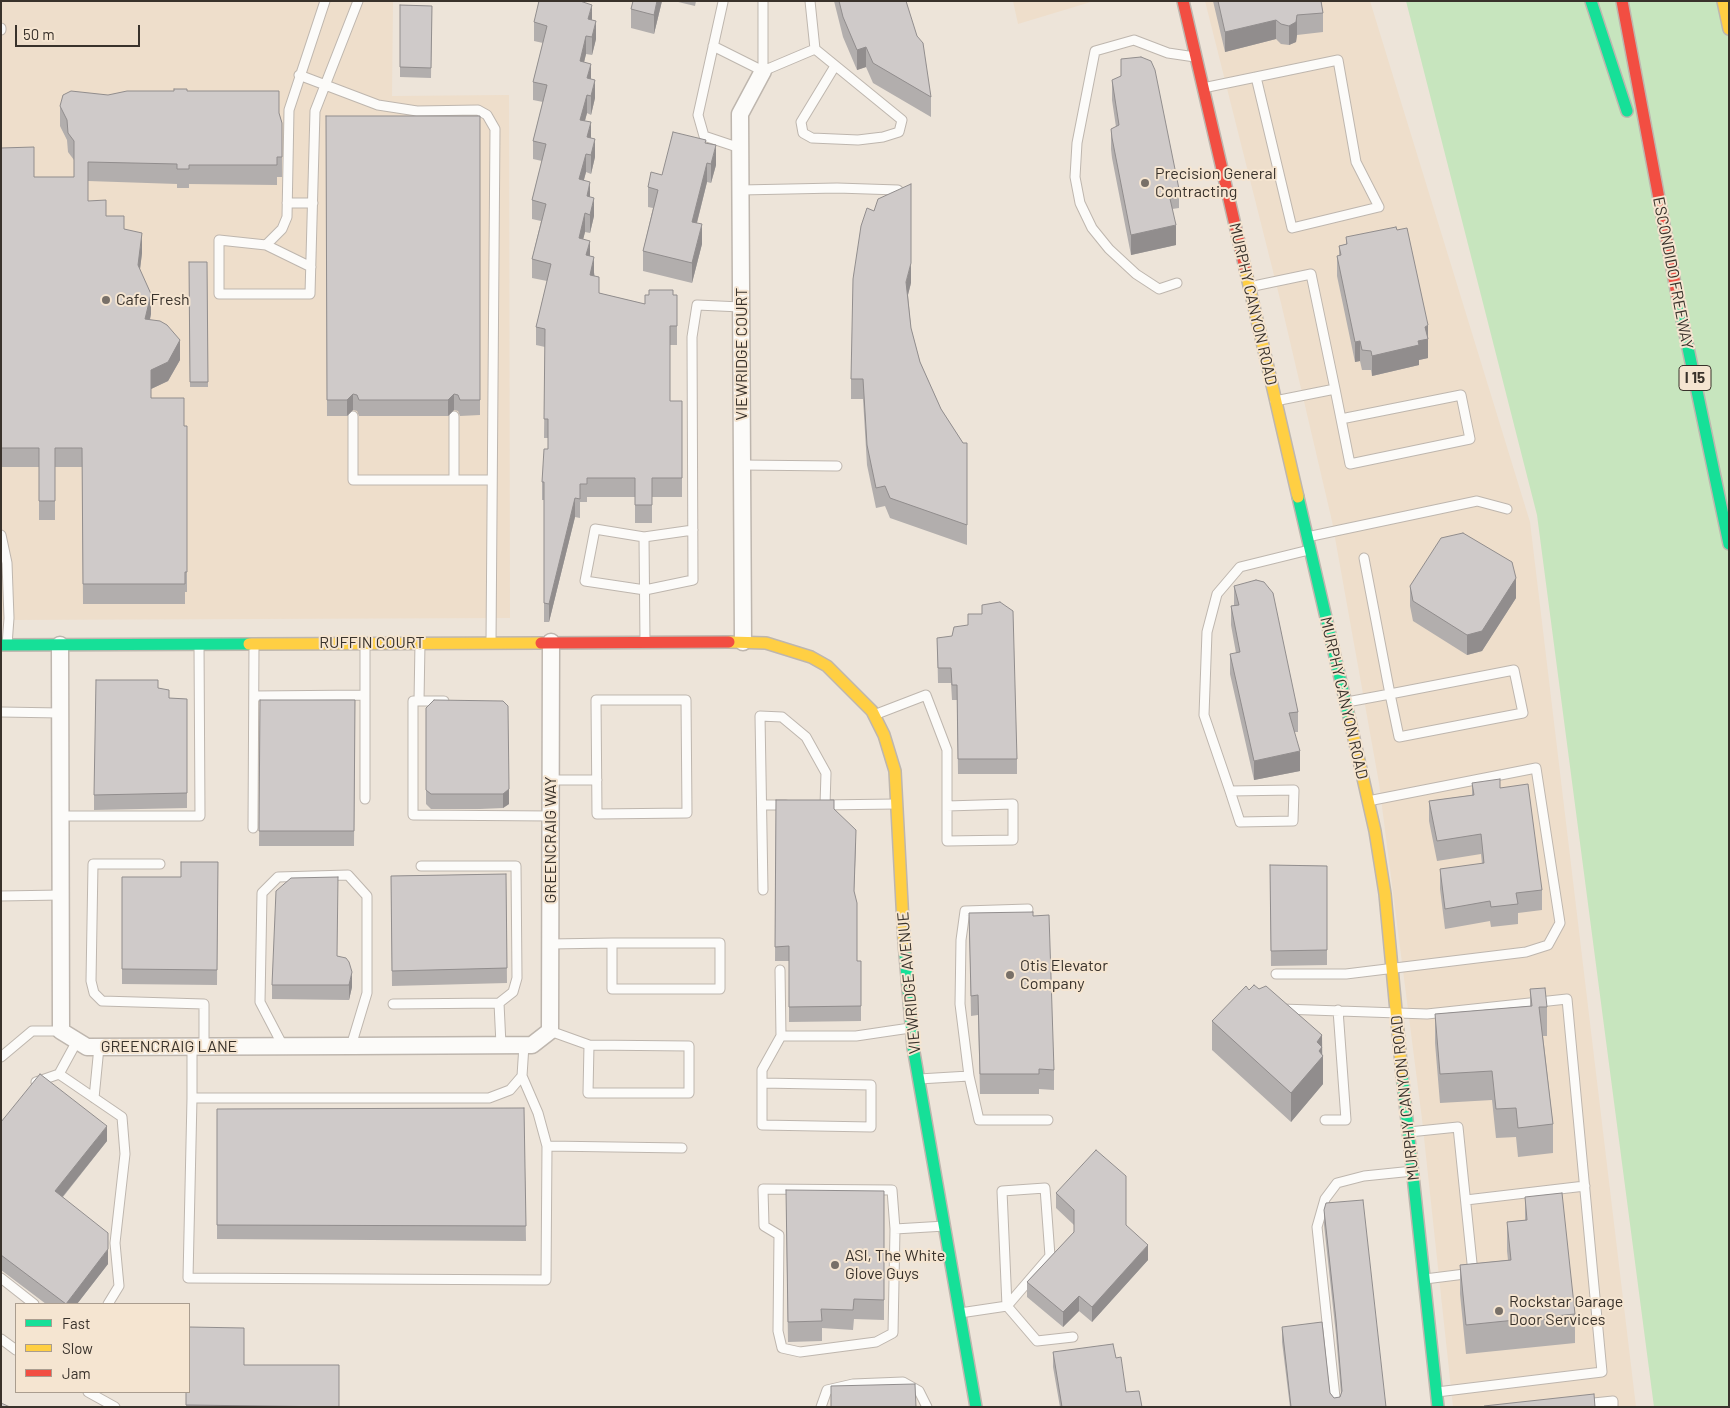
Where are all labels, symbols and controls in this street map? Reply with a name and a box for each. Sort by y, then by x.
scale bar [18,15,142,47]
text: 50 m [23,25,55,43]
place label: Precision General Contracting [1155,164,1276,202]
marker: Precision General Contracting [1139,177,1151,189]
street label: ESCONDIDO FREEWAY [1649,195,1697,351]
street label: MURPHY CANYON ROAD [1225,221,1281,387]
street label: VIEWRIDGE COURT [732,288,752,420]
place label: Cafe Fresh [116,290,190,310]
marker: Cafe Fresh [100,294,112,306]
road number: I 15 [1679,366,1711,390]
street label: MURPHY CANYON ROAD [1316,615,1372,781]
street label: RUFFIN COURT [319,633,425,653]
street label: GREENCRAIG WAY [541,777,561,903]
street label: VIEWRIDGE AVENUE [893,911,925,1055]
place label: Otis Elevator Company [1020,956,1108,994]
marker: Otis Elevator Company [1004,969,1016,981]
street label: MURPHY CANYON ROAD [1387,1014,1423,1182]
street label: GREENCRAIG LANE [101,1037,237,1057]
place label: ASI, The White Glove Guys [845,1246,945,1284]
marker: ASI, The White Glove Guys [829,1259,841,1271]
place label: Rockstar Garage Door Services [1509,1292,1623,1330]
legend [15,1303,190,1393]
marker: Rockstar Garage Door Services [1493,1305,1505,1317]
text: Fast [62,1314,90,1332]
text: Slow [62,1339,93,1357]
text: Jam [62,1364,91,1382]

